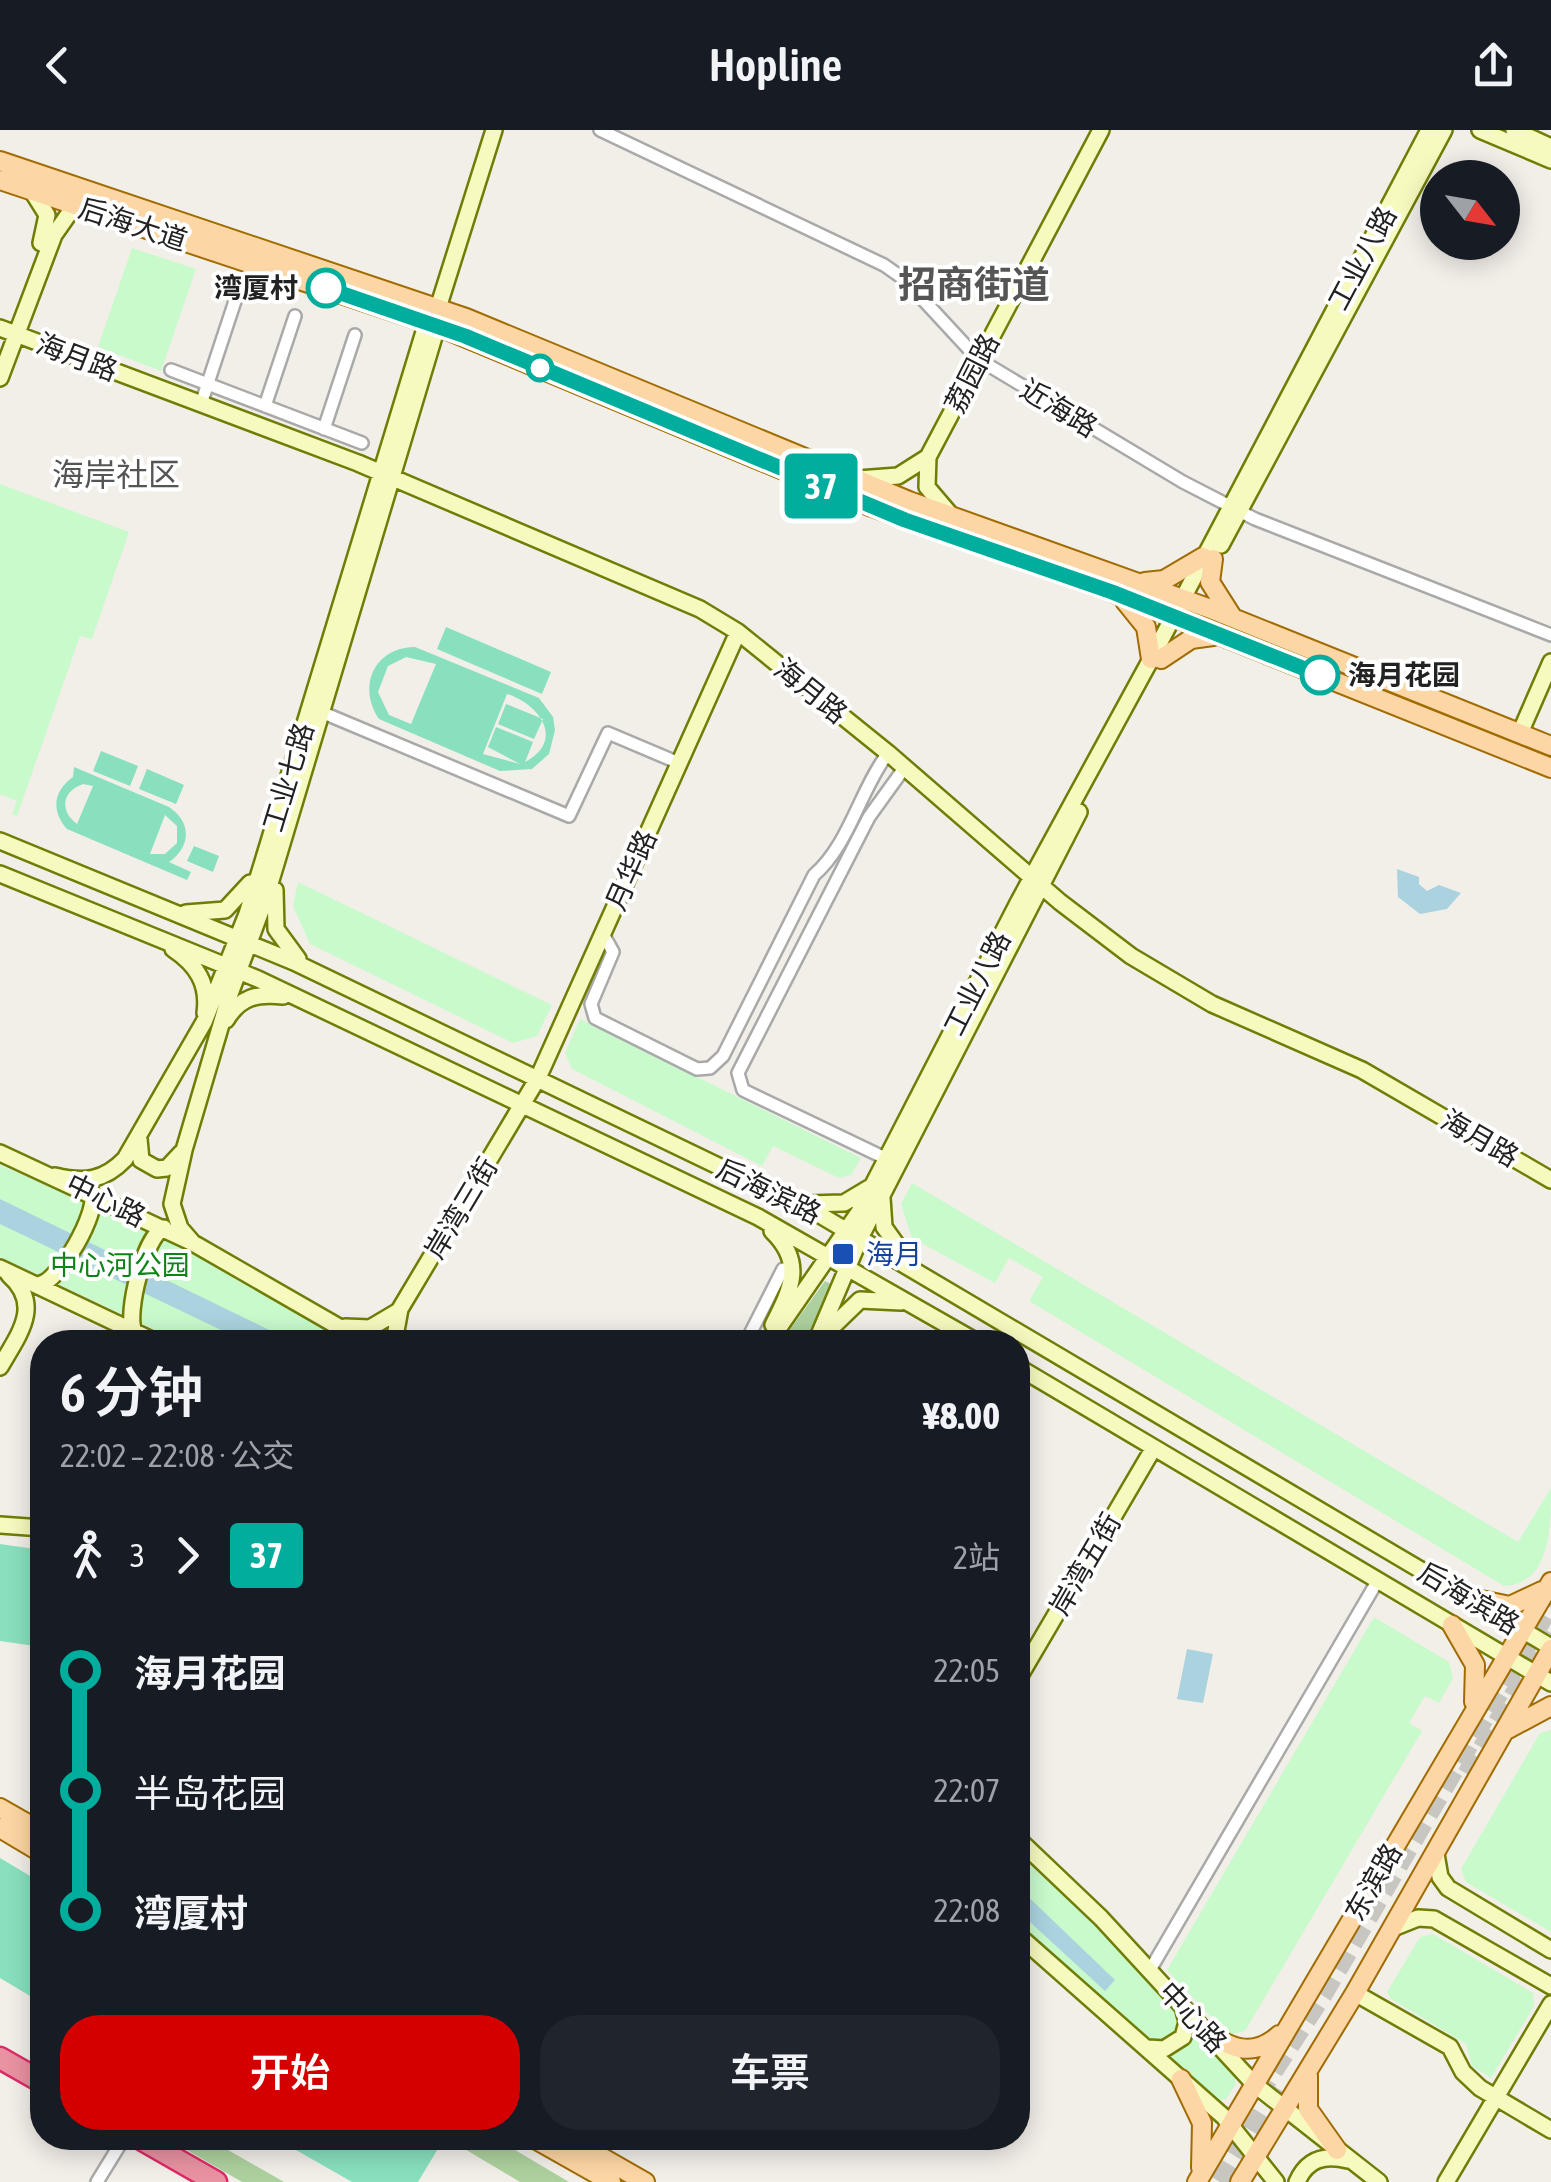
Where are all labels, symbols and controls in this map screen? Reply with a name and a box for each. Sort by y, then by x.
icon: back [30,38,85,93]
icon: share [1466,38,1521,93]
text: Hopline [709,39,842,91]
north arrow [1420,160,1520,260]
map controls [1420,160,1520,260]
street label: 后海大道 [75,191,191,257]
street label: 工业八路 [1322,201,1402,315]
district label: 招商街道 [898,263,1050,306]
marker: 湾厦村 [307,269,345,307]
place label: 湾厦村 [214,272,298,304]
street label: 海月路 [32,327,122,387]
street label: 荔园路 [939,328,1005,418]
unlabelled marker [527,355,553,381]
street label: 近海路 [1015,373,1103,443]
line badge: 37 [776,454,866,518]
district label: 海岸社区 [52,456,180,493]
text: 37 [805,466,837,506]
street label: 海月路 [768,652,854,730]
marker: 海月花园 [1301,656,1339,694]
place label: 海月花园 [1348,659,1460,691]
street label: 工业七路 [256,719,320,835]
street label: 月华路 [599,825,663,915]
street label: 工业八路 [937,926,1017,1040]
street label: 海月路 [1436,1103,1524,1173]
street label: 岸湾三街 [418,1152,504,1264]
street label: 后海滨路 [712,1152,826,1230]
street label: 中心路 [61,1167,151,1233]
place label: 海月 [866,1238,922,1270]
marker: 海月 [830,1241,856,1267]
park label: 中心河公园 [50,1249,190,1281]
text: 6 分钟 [60,1361,203,1424]
text: ¥8.00 [923,1394,1000,1437]
text: 22:02 – 22:08 · 公交 [60,1437,294,1474]
street label: 岸湾五街 [1043,1507,1127,1621]
icon: walk [60,1528,115,1583]
icon: forward [160,1528,215,1583]
text: 37 [250,1535,283,1575]
text: 3 [130,1537,145,1574]
text: 2站 [953,1539,1000,1576]
street label: 后海滨路 [1413,1555,1525,1641]
text: 海月花园 [134,1652,286,1695]
text: 22:05 [934,1652,1000,1689]
text: 半岛花园 [134,1772,286,1815]
text: 22:07 [934,1772,1000,1809]
street label: 东滨路 [1338,1838,1408,1926]
text: 湾厦村 [134,1892,248,1935]
text: 22:08 [934,1892,1000,1929]
street label: 中心路 [1153,1975,1233,2059]
button: 开始 [60,2015,520,2130]
button: 车票 [540,2015,1000,2130]

